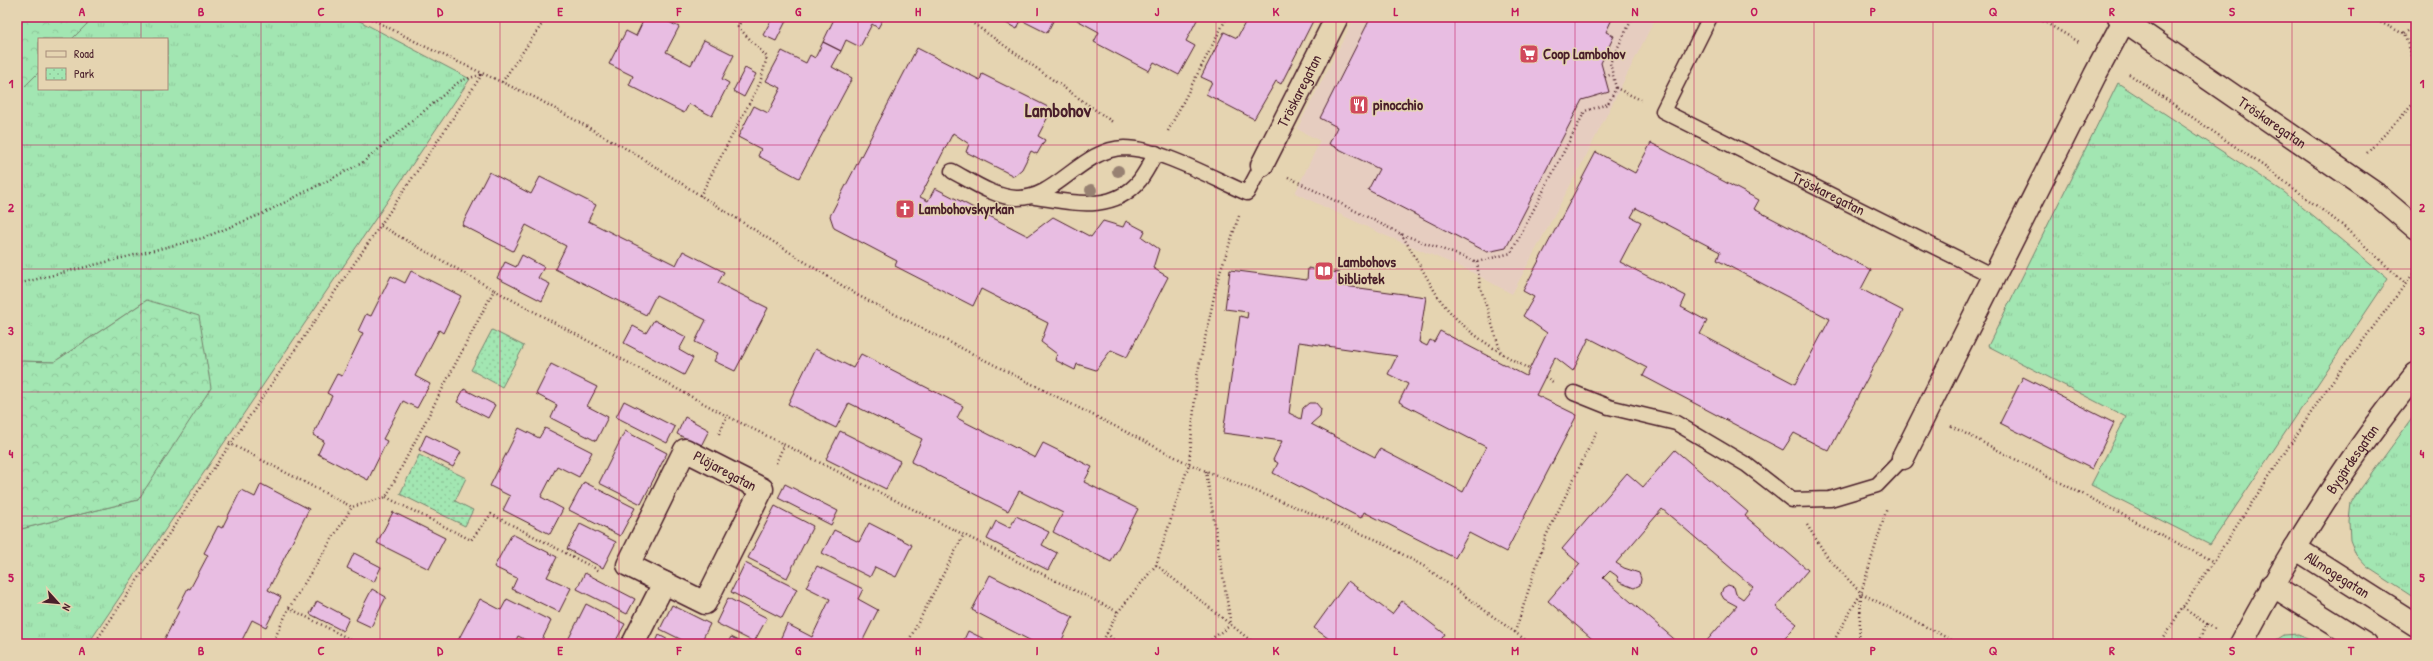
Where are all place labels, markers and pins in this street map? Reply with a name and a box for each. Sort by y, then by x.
supermarket icon: Coop Lambohov [1518,43,1540,65]
place label: Coop Lambohov [1543,43,1626,65]
restaurant icon: pinocchio [1348,94,1370,116]
place label: pinocchio [1373,94,1423,116]
church icon: Lambohovskyrkan [894,198,916,220]
place label: Lambohovskyrkan [919,198,1014,220]
place label: Lambohovs bibliotek [1338,251,1396,289]
library icon: Lambohovs bibliotek [1313,260,1335,282]

